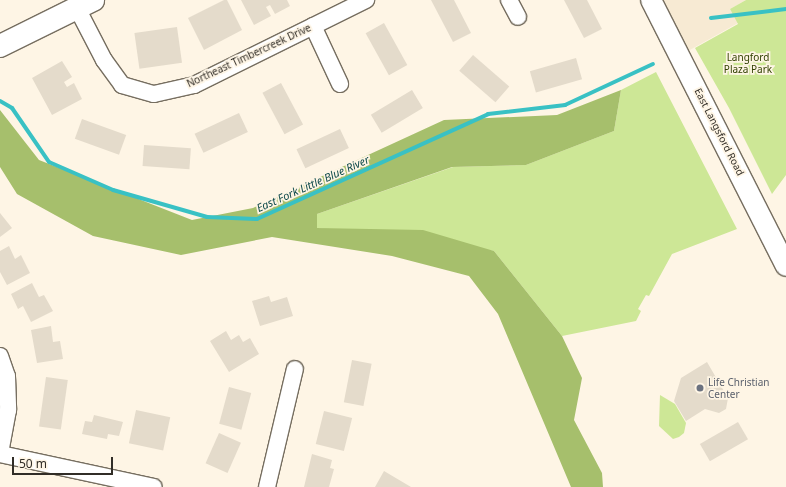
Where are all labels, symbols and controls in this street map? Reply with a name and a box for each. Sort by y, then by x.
street label: Northeast Timbercreek Drive [185,22,313,90]
park label: Langford Plaza Park [724,51,772,74]
street label: East Langsford Road [692,86,746,178]
water label: East Fork Little Blue River [255,153,371,215]
place label: Life Christian Center [708,376,769,400]
marker: Life Christian Center [695,383,705,393]
scale bar [14,449,115,475]
text: 50 m [19,455,47,472]

